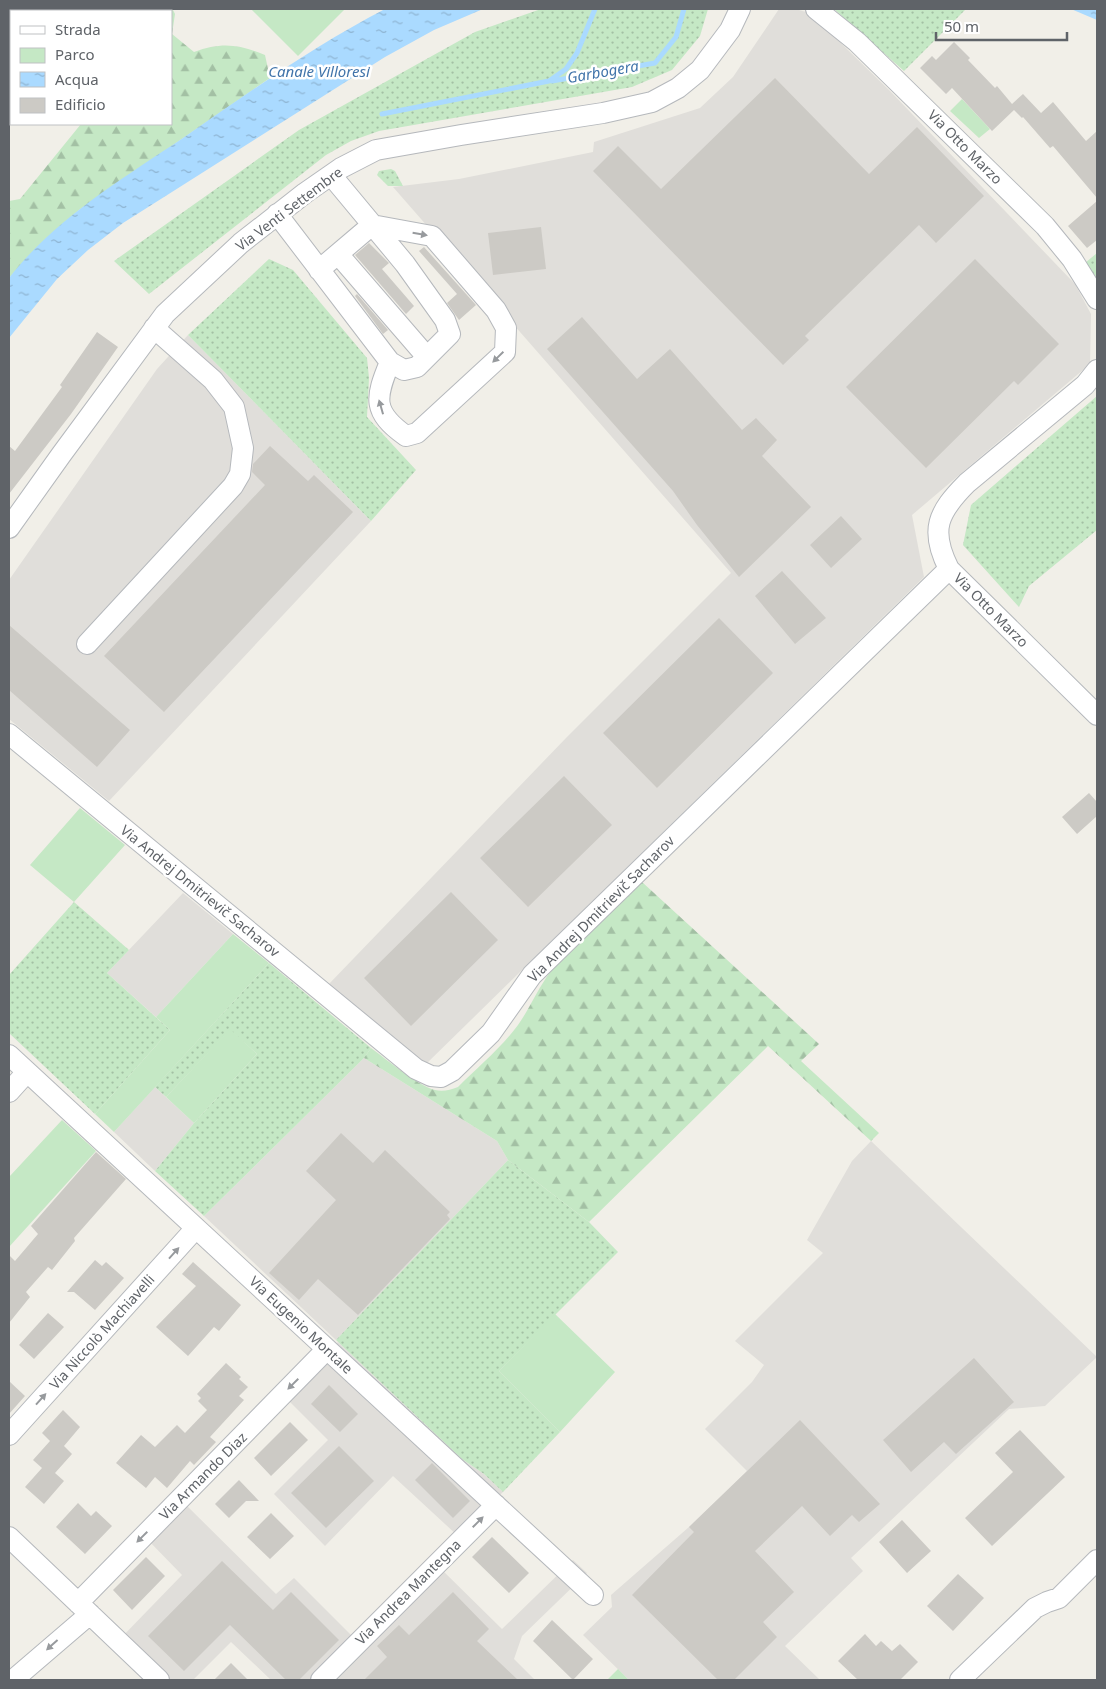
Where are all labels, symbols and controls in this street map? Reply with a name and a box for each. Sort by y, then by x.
legend [10,10,172,125]
scale bar [936,10,1067,42]
text: 50 m [944,16,979,36]
text: Strada [55,19,101,39]
text: Parco [55,44,95,64]
water label: Garbogera [566,55,641,87]
water label: Canale Villoresi [268,61,371,81]
text: Acqua [55,69,99,89]
text: Edificio [55,94,106,114]
street label: Via Otto Marzo [924,105,1007,188]
street label: Via Venti Settembre [231,162,346,255]
one-way arrow [412,231,428,239]
one-way arrow [493,351,505,363]
one-way arrow [376,400,384,415]
street label: Via Otto Marzo [950,568,1033,651]
street label: Via Andrej Dmitrievič Sacharov [117,820,285,961]
street label: Via Andrej Dmitrievič Sacharov [523,831,679,986]
one-way arrow [168,1247,180,1259]
street label: Via Niccolò Machiavelli [45,1270,158,1393]
street label: Via Eugenio Montale [245,1272,357,1378]
one-way arrow [287,1378,299,1390]
one-way arrow [36,1393,47,1406]
street label: Via Armando Diaz [155,1427,251,1524]
one-way arrow [472,1516,484,1528]
one-way arrow [137,1531,149,1543]
street label: Via Andrea Mantegna [351,1535,465,1649]
one-way arrow [47,1639,59,1651]

